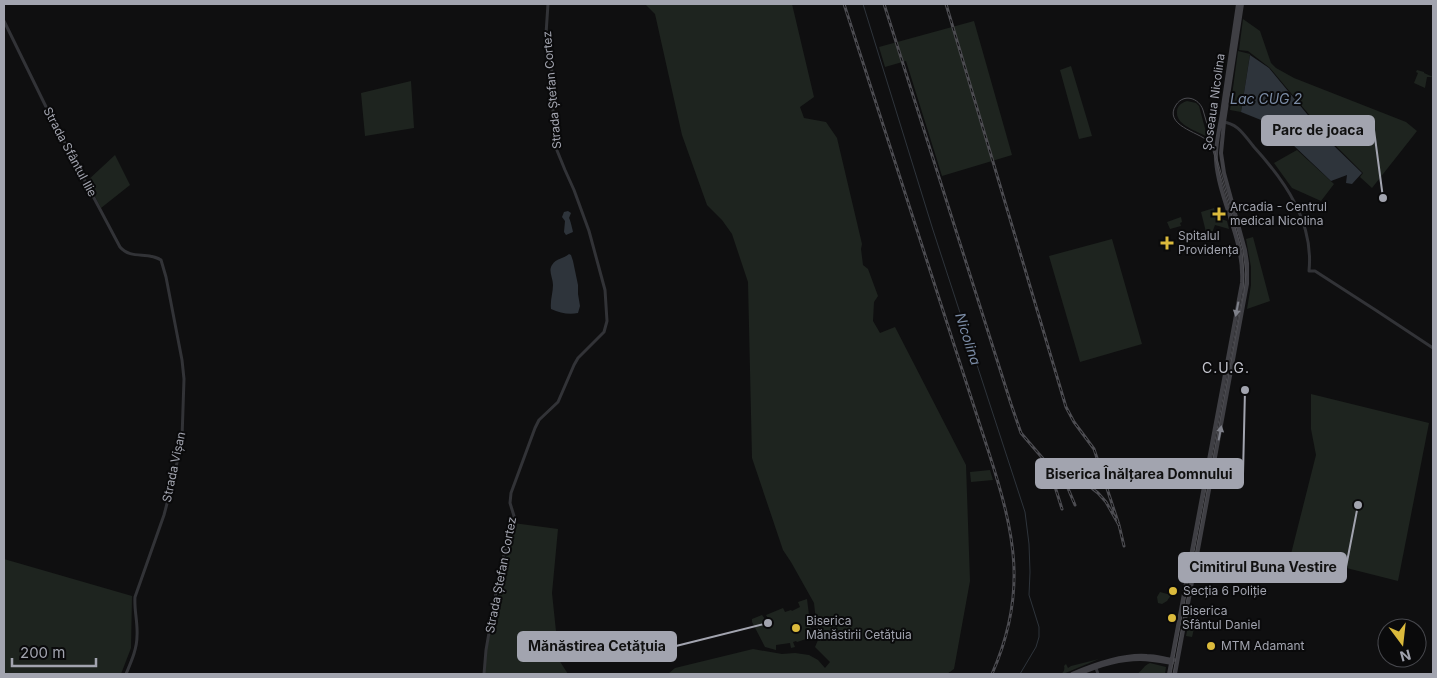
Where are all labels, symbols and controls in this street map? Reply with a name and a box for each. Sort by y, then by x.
street label: Strada Ștefan Cortez [539,30,564,150]
street label: Șoseaua Nicolina [1199,52,1228,151]
water label: Lac CUG 2 [1230,90,1302,107]
street label: Strada Sfântul Ilie [40,104,100,199]
callout: Parc de joaca [1262,116,1374,145]
text: Parc de joaca [1272,121,1364,138]
place label: Arcadia - Centrul medical Nicolina [1230,199,1327,228]
marker: Arcadia - Centrul medical Nicolina [1212,207,1226,221]
place label: Spitalul Providența [1178,228,1239,257]
marker: Spitalul Providența [1160,236,1174,250]
one-way arrow [1233,302,1241,318]
water label: Nicolina [952,311,985,368]
district label: C.U.G. [1202,359,1250,376]
one-way arrow [1217,425,1225,441]
street label: Strada Vișan [159,430,188,504]
callout: Biserica Înălțarea Domnului [1036,459,1243,488]
text: Biserica Înălțarea Domnului [1045,464,1233,482]
street label: Strada Ștefan Cortez [482,515,519,634]
callout: Cimitirul Buna Vestire [1179,553,1346,582]
text: Cimitirul Buna Vestire [1189,558,1337,575]
place label: Secția 6 Poliție [1183,583,1267,598]
marker: Secția 6 Poliție [1167,585,1179,597]
place label: Biserica Sfântul Daniel [1182,603,1260,632]
marker: Biserica Sfântul Daniel [1166,612,1178,624]
place label: Biserica Mănăstirii Cetățuia [806,613,912,642]
north arrow [1377,618,1427,668]
marker: Biserica Mănăstirii Cetățuia [790,622,802,634]
callout: Mănăstirea Cetățuia [518,632,676,661]
scale bar [12,636,96,668]
text: Mănăstirea Cetățuia [528,637,666,654]
place label: MTM Adamant [1221,638,1305,653]
marker: MTM Adamant [1205,640,1217,652]
text: 200 m [20,643,65,662]
text: N [1398,646,1413,666]

